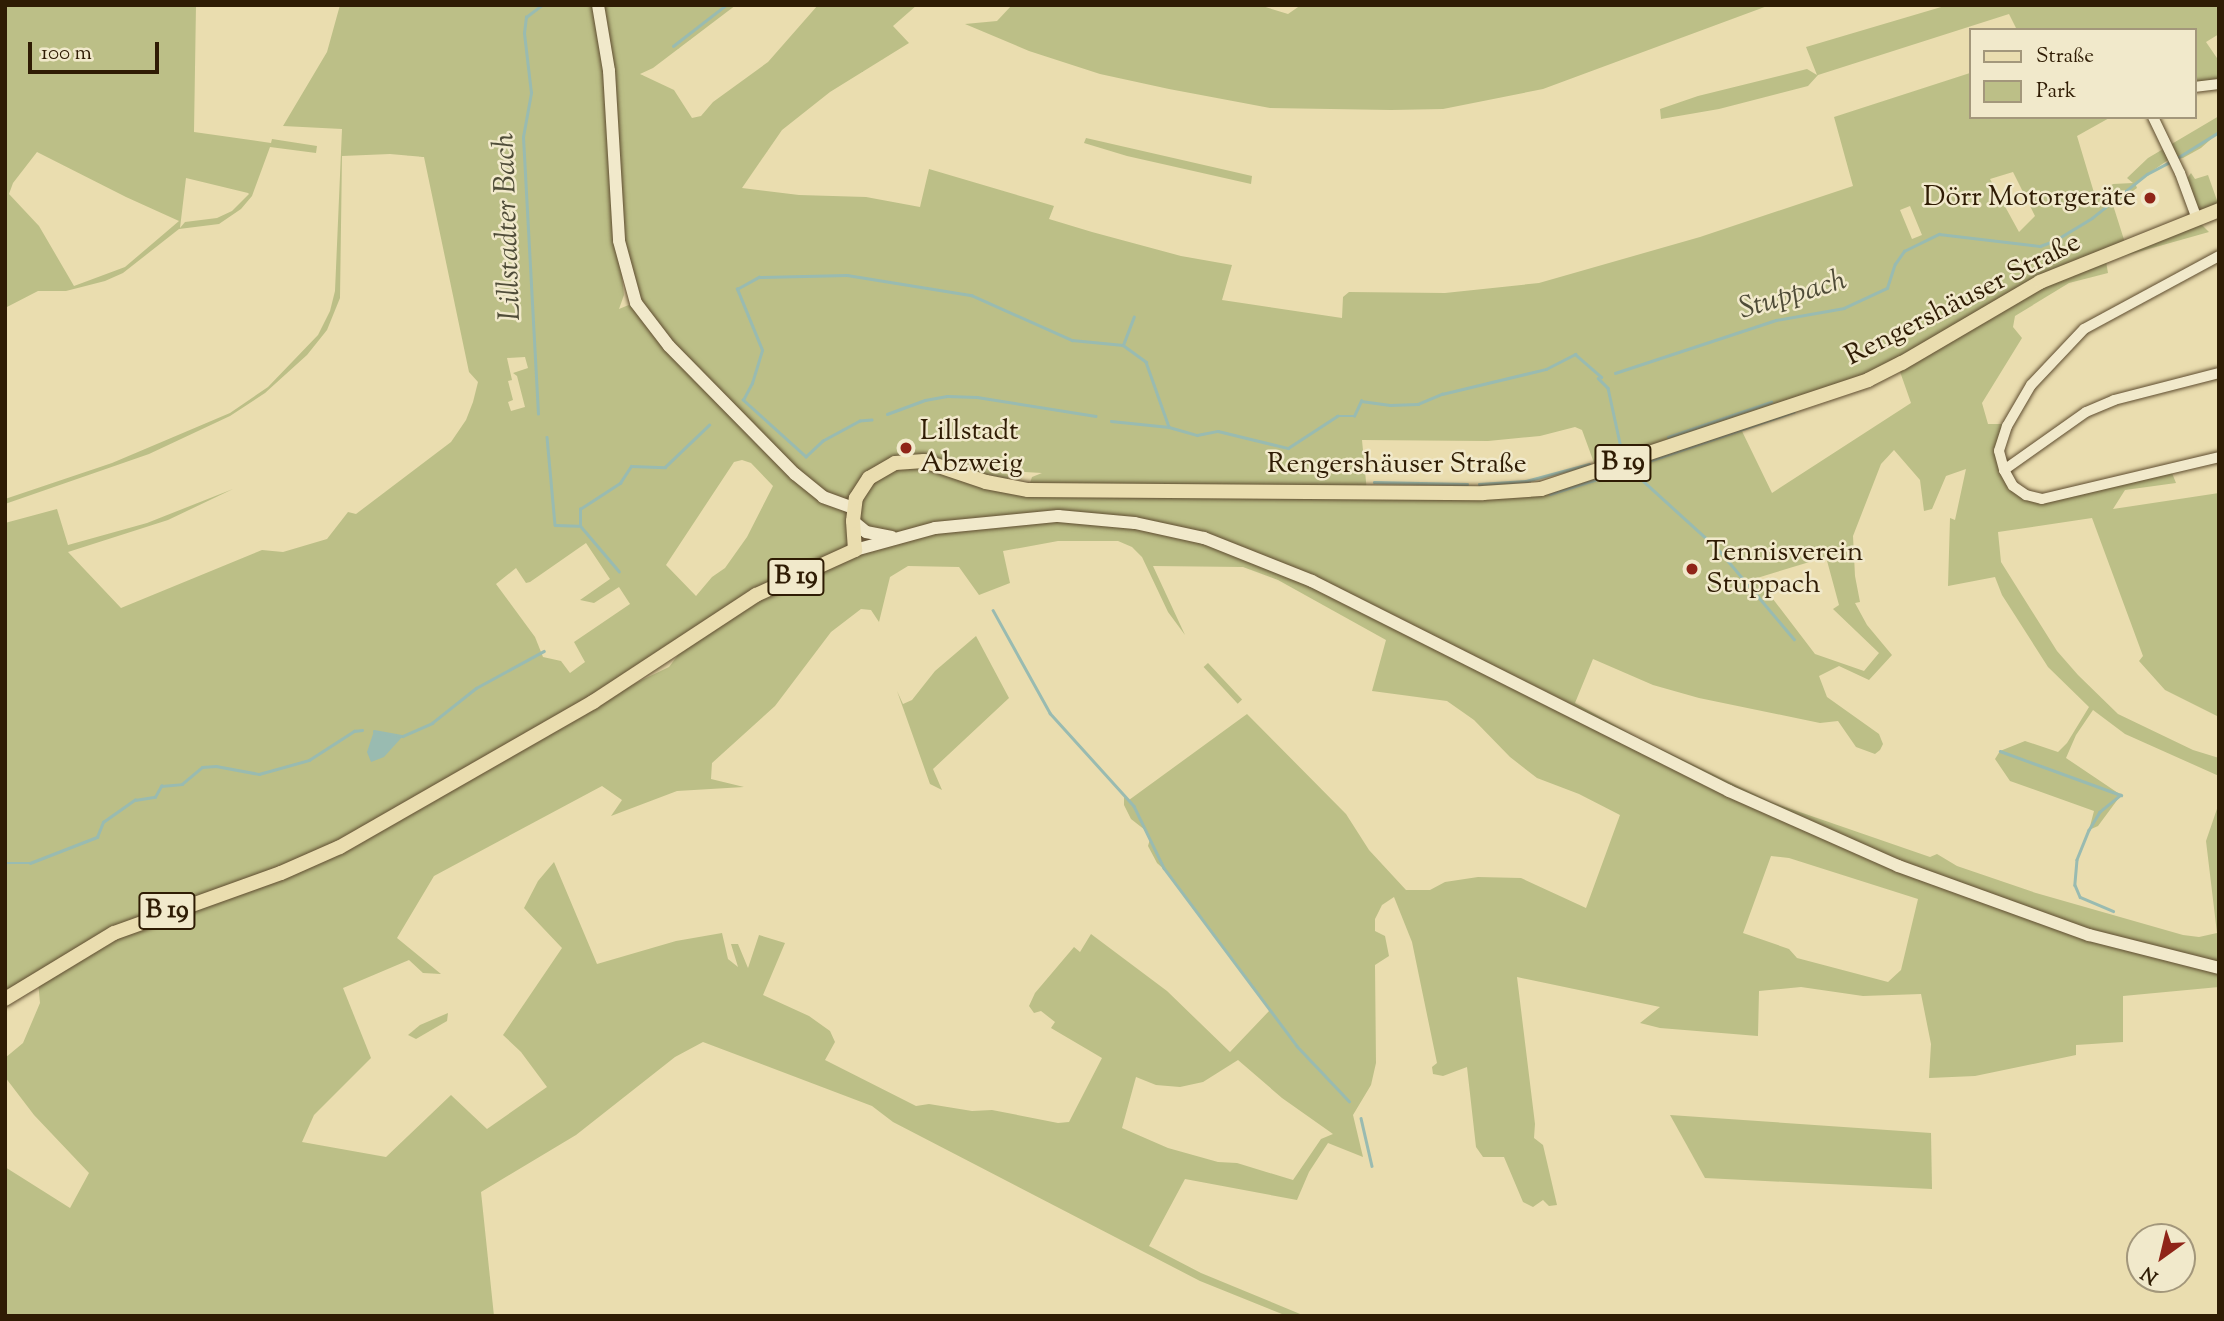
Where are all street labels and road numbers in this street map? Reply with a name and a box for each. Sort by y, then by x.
street label: Rengershäuser Straße [1840,226,2086,374]
road number: B 19 [1593,440,1653,485]
street label: Rengershäuser Straße [1267,448,1527,482]
road number: B 19 [766,554,826,600]
road number: B 19 [137,888,197,934]

